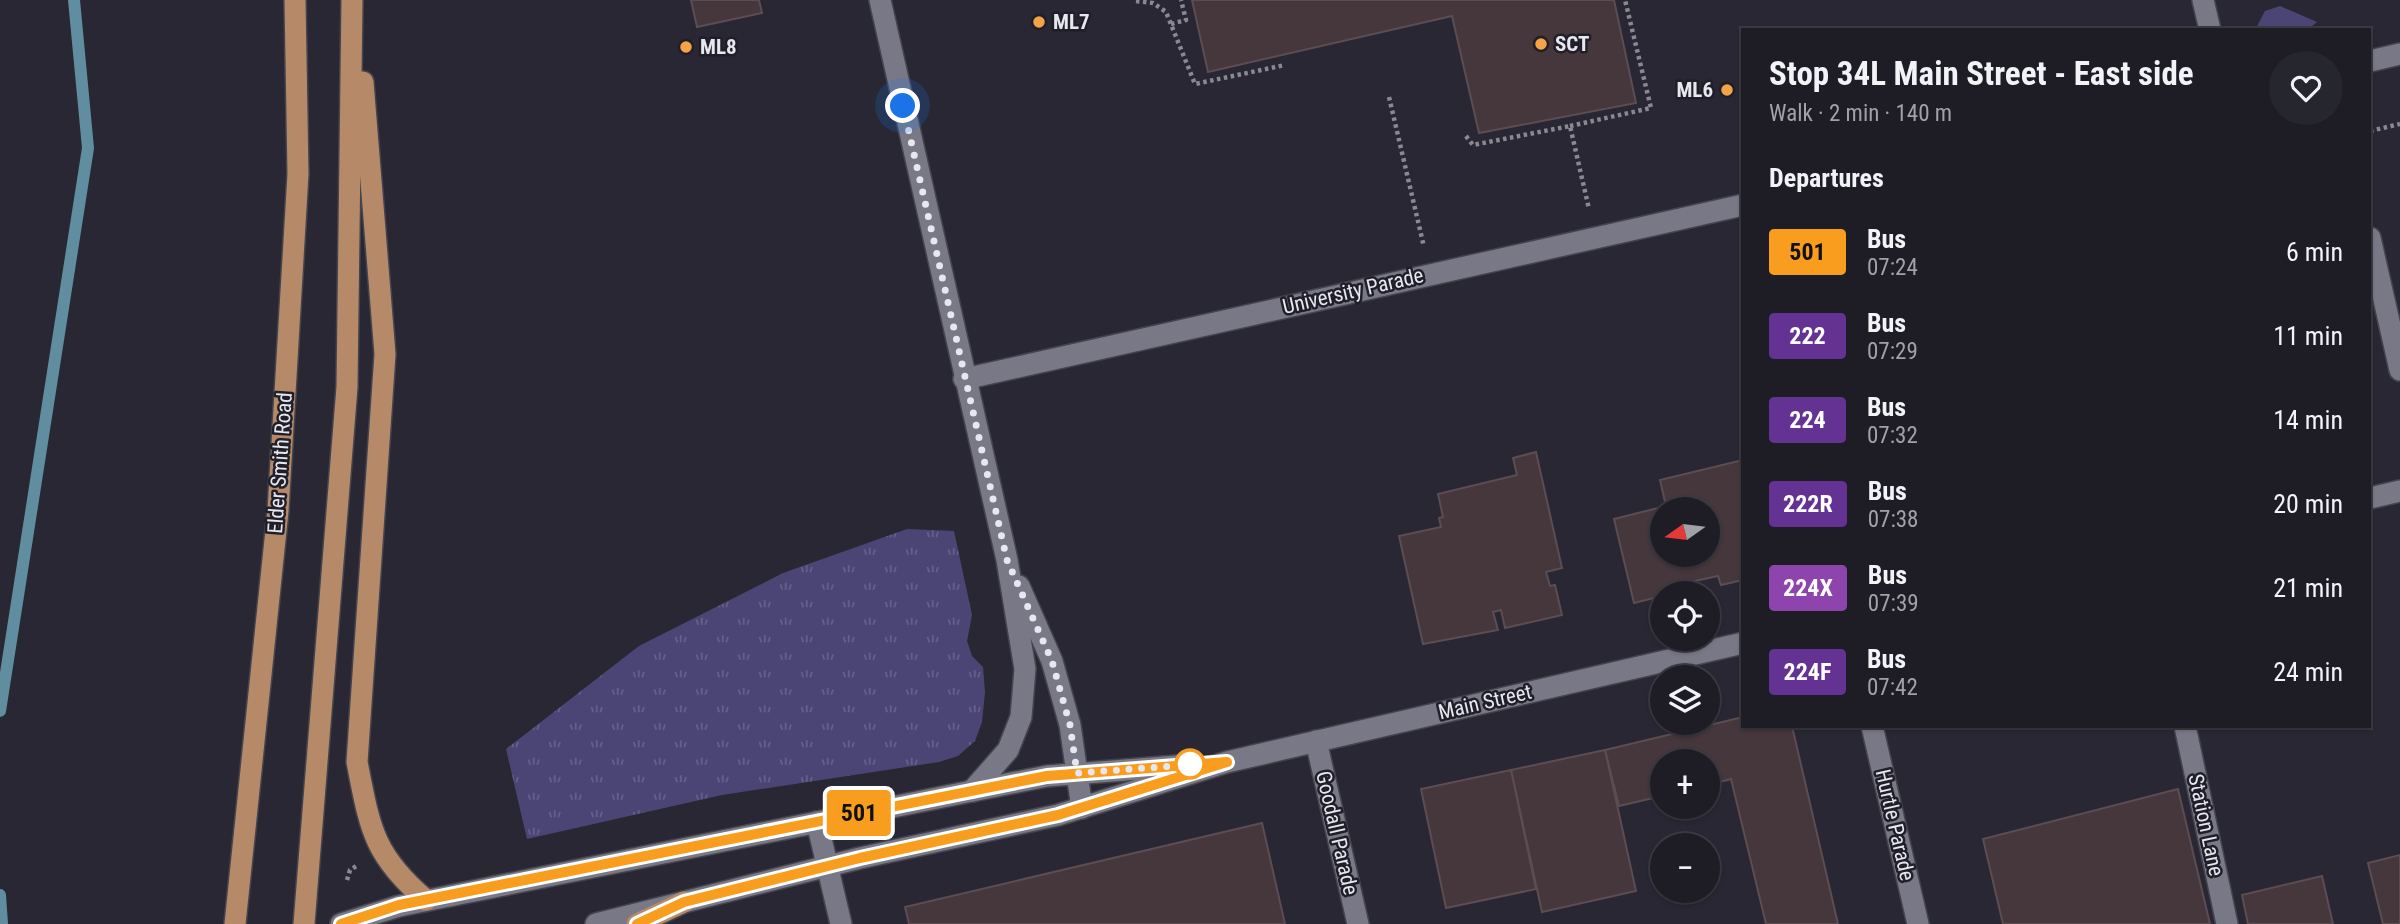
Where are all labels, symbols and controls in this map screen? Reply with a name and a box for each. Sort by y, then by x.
place label: ML7 [1053,10,1090,34]
marker: ML7 [1031,14,1047,30]
place label: SCT [1555,32,1589,56]
place label: ML8 [700,35,737,59]
marker: SCT [1533,36,1549,52]
marker: ML8 [678,39,694,55]
button: heart [2269,51,2343,125]
text: Stop 34L Main Street - East side [1769,54,2194,93]
place label: ML6 [1676,78,1713,102]
marker: ML6 [1719,82,1735,98]
your location [885,88,920,123]
text: Walk · 2 min · 140 m [1769,100,1952,127]
text: Departures [1769,163,1884,193]
text: Bus [1867,224,1906,254]
text: 6 min [2286,237,2343,267]
text: 501 [1789,238,1826,266]
text: 07:24 [1867,254,1918,281]
street label: University Parade [1280,263,1426,319]
text: Bus [1867,308,1906,338]
text: 11 min [2273,321,2343,351]
text: 222 [1789,322,1826,350]
text: 07:29 [1867,338,1918,365]
street label: Elder Smith Road [263,392,297,534]
text: Bus [1867,392,1906,422]
text: 14 min [2273,405,2343,435]
text: 224 [1789,406,1826,434]
text: 07:32 [1867,422,1918,449]
text: Bus [1868,476,1907,506]
text: 20 min [2273,489,2343,519]
text: 222R [1783,490,1833,518]
north arrow [1650,497,1720,567]
map controls [1650,497,1720,903]
text: 07:38 [1868,506,1918,533]
text: Bus [1868,560,1907,590]
text: 21 min [2273,573,2343,603]
text: 224X [1783,574,1833,602]
button: locate [1650,581,1720,651]
text: 07:39 [1868,590,1919,617]
text: Bus [1867,644,1906,674]
text: 24 min [2273,657,2343,687]
text: 224F [1784,658,1831,686]
button: layers [1650,665,1720,735]
text: 07:42 [1867,674,1918,701]
street label: Main Street [1436,680,1534,724]
unlabelled marker [1175,749,1205,779]
button: + [1650,749,1720,819]
street label: Hurtle Parade [1871,767,1920,883]
street label: Goodall Parade [1311,769,1363,897]
street label: Station Lane [2183,772,2229,878]
line badge: 501 [819,790,899,836]
text: 501 [841,799,877,827]
button: − [1650,833,1720,903]

